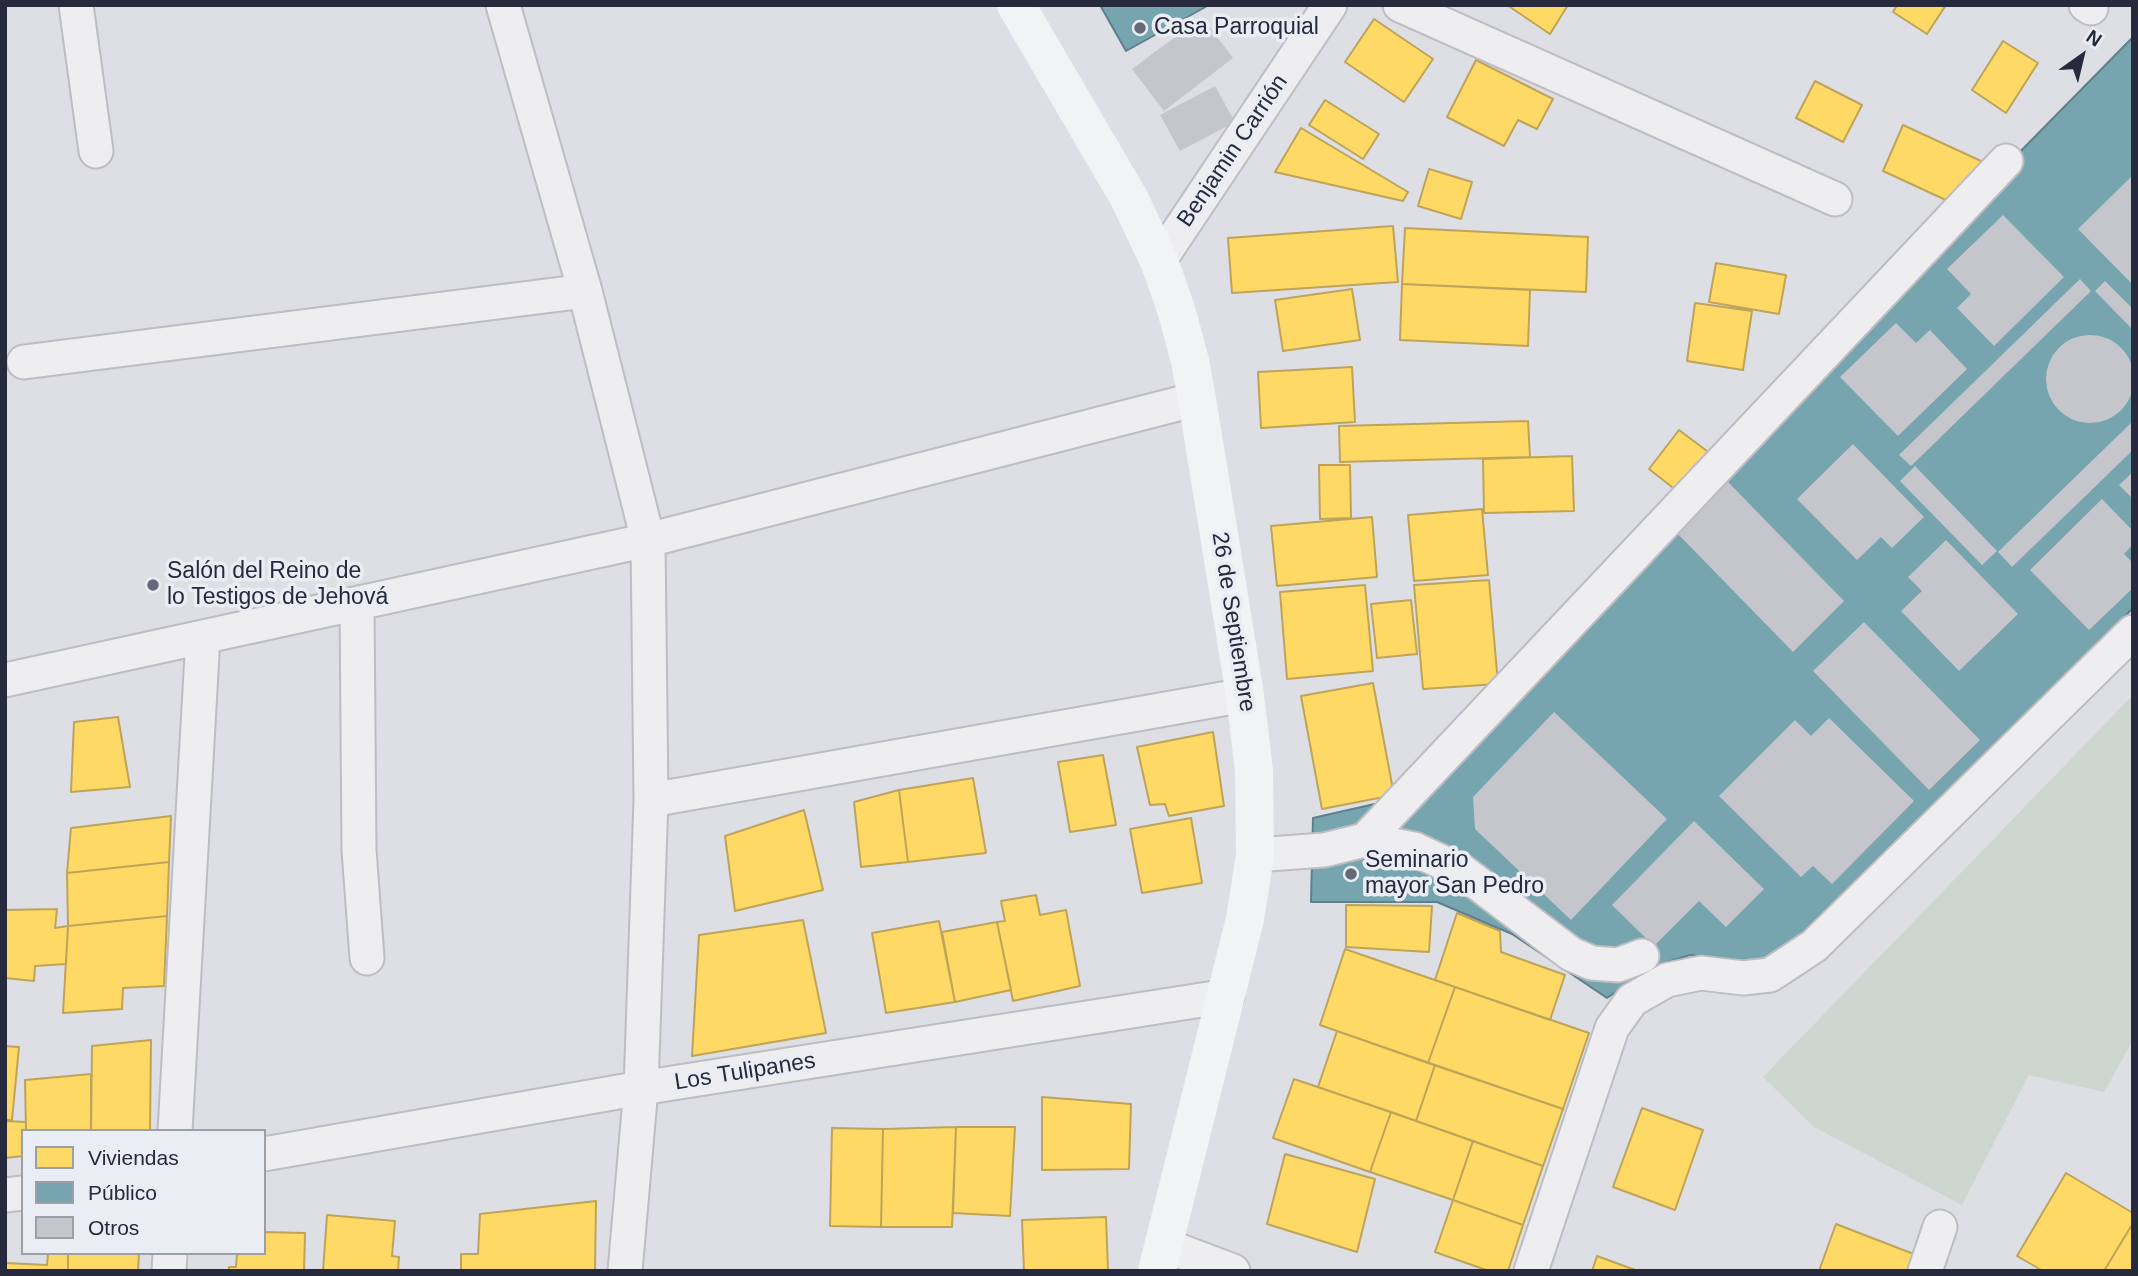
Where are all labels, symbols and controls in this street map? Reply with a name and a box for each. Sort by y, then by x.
place label: Casa Parroquial [1154,14,1319,42]
marker: Casa Parroquial [1132,20,1148,36]
north arrow [2047,21,2117,91]
text: N [2082,26,2106,51]
street label: Benjamin Carrión [1172,70,1294,232]
street label: 26 de Septiembre [1205,530,1261,714]
place label: Salón del Reino de lo Testigos de Jehová [167,558,388,612]
marker: Salón del Reino de lo Testigos de Jehová [145,577,161,593]
place label: Seminario mayor San Pedro [1365,847,1544,901]
marker: Seminario mayor San Pedro [1343,866,1359,882]
street label: Los Tulipanes [673,1047,817,1097]
legend [21,1129,266,1255]
text: Viviendas [88,1146,179,1169]
text: Público [88,1181,157,1204]
text: Otros [88,1216,139,1239]

